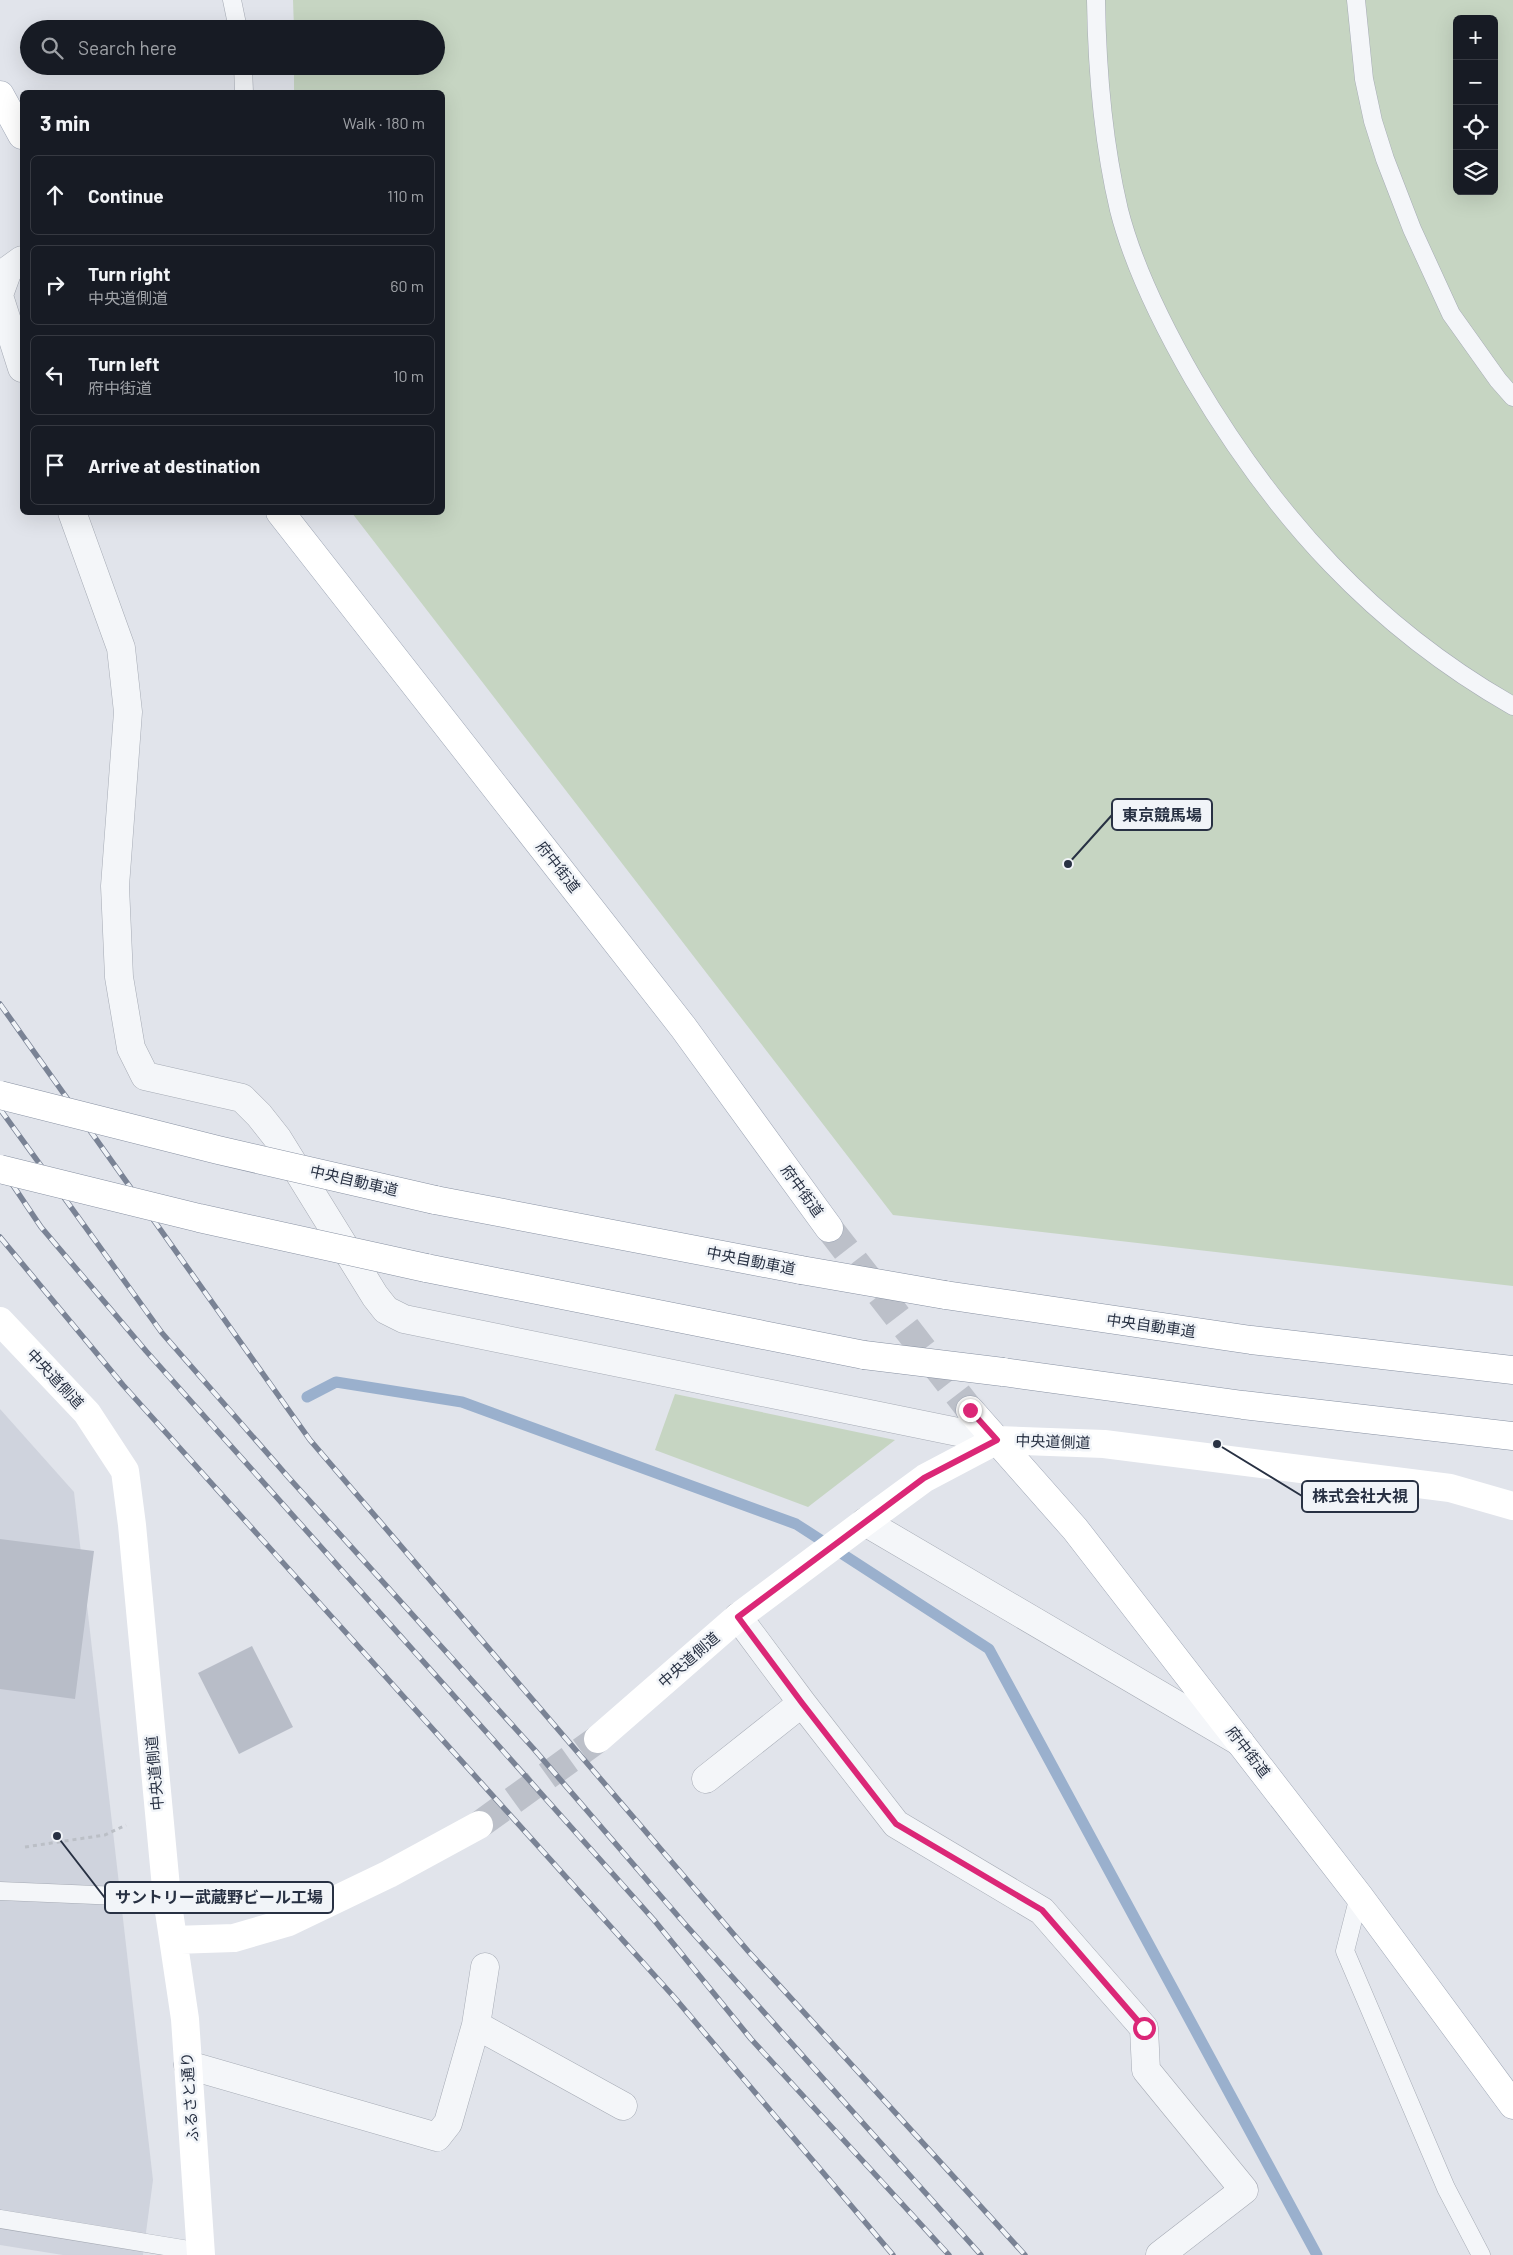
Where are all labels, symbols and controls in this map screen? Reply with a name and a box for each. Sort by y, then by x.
map controls [1453,15,1498,195]
button: + [1453,15,1498,60]
search box [20,20,445,75]
icon: search [38,34,66,62]
text: Search here [78,36,177,59]
button: − [1453,60,1498,105]
button: locate [1453,105,1498,150]
text: 3 min [40,110,90,135]
text: Walk · 180 m [343,113,425,132]
button: layers [1453,150,1498,195]
icon: ahead [41,181,69,209]
text: Continue [88,184,164,207]
text: 110 m [387,186,424,205]
text: Turn right [88,262,170,285]
icon: right [41,271,69,299]
text: 60 m [390,276,424,295]
text: 中央道側道 [88,288,168,307]
text: Turn left [88,352,159,375]
icon: left [41,361,69,389]
text: 10 m [393,366,424,385]
text: 府中街道 [88,378,152,397]
icon: arrive [41,451,69,479]
text: Arrive at destination [88,454,260,477]
callout: 東京競馬場 [1112,799,1212,830]
text: 東京競馬場 [1122,805,1202,824]
street label: 府中街道 [533,837,584,896]
street label: 中央自動車道 [308,1161,400,1199]
street label: 府中街道 [778,1161,828,1220]
street label: 中央自動車道 [705,1243,797,1277]
street label: 中央自動車道 [1105,1310,1197,1340]
street label: 中央道側道 [24,1345,88,1412]
route end [959,1399,982,1422]
street label: 中央道側道 [1015,1431,1091,1451]
callout: 株式会社大視 [1302,1481,1418,1512]
text: 株式会社大視 [1312,1486,1408,1505]
street label: 中央道側道 [654,1628,723,1691]
street label: 府中街道 [1223,1722,1274,1781]
street label: 中央道側道 [142,1735,166,1811]
callout: サントリー武蔵野ビール工場 [105,1882,333,1913]
text: サントリー武蔵野ビール工場 [115,1887,323,1906]
route start [1133,2017,1156,2040]
street label: ふるさと通り [177,2052,201,2143]

